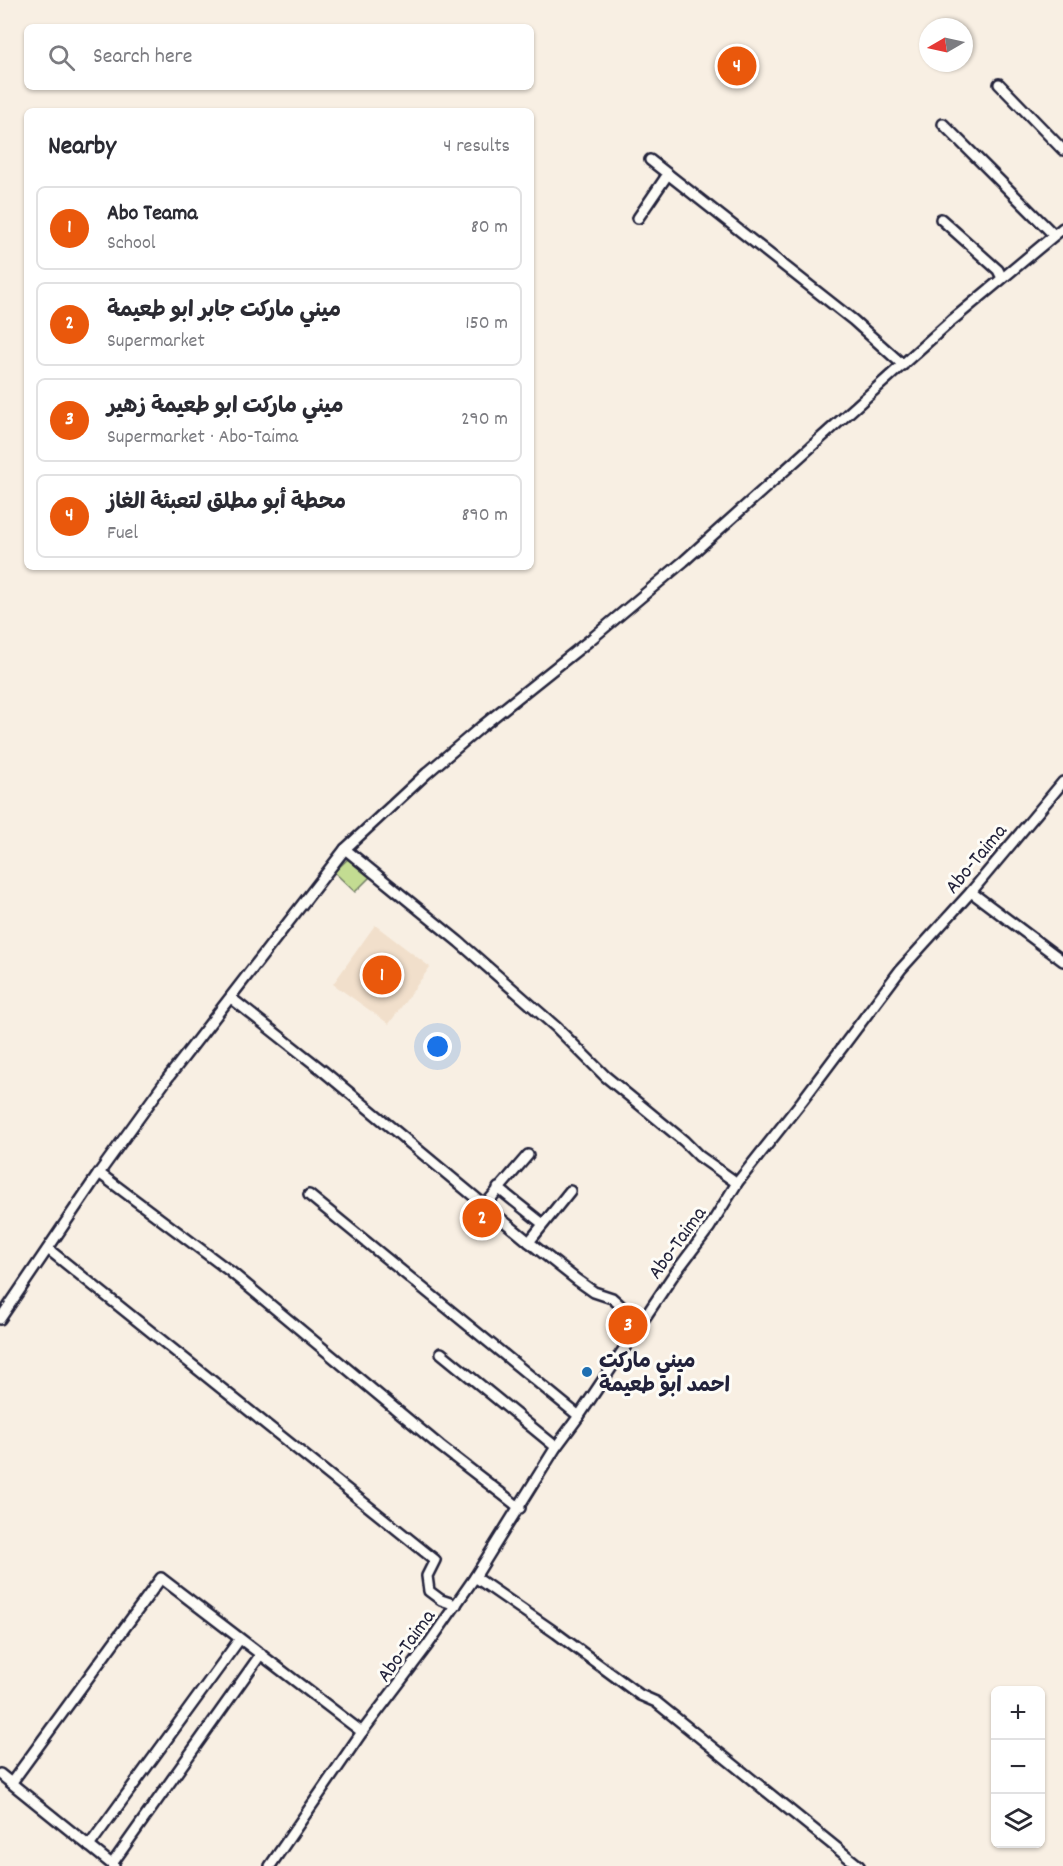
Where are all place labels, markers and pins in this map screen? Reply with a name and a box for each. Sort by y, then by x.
pin: 4 [718,44,756,88]
pin: 1 [362,952,401,998]
pin: 2 [462,1196,502,1240]
pin: 3 [608,1302,648,1348]
place label: ميني ماركت احمد ابو طعيمة [599,1348,730,1402]
marker: ميني ماركت احمد ابو طعيمة [580,1365,594,1379]

